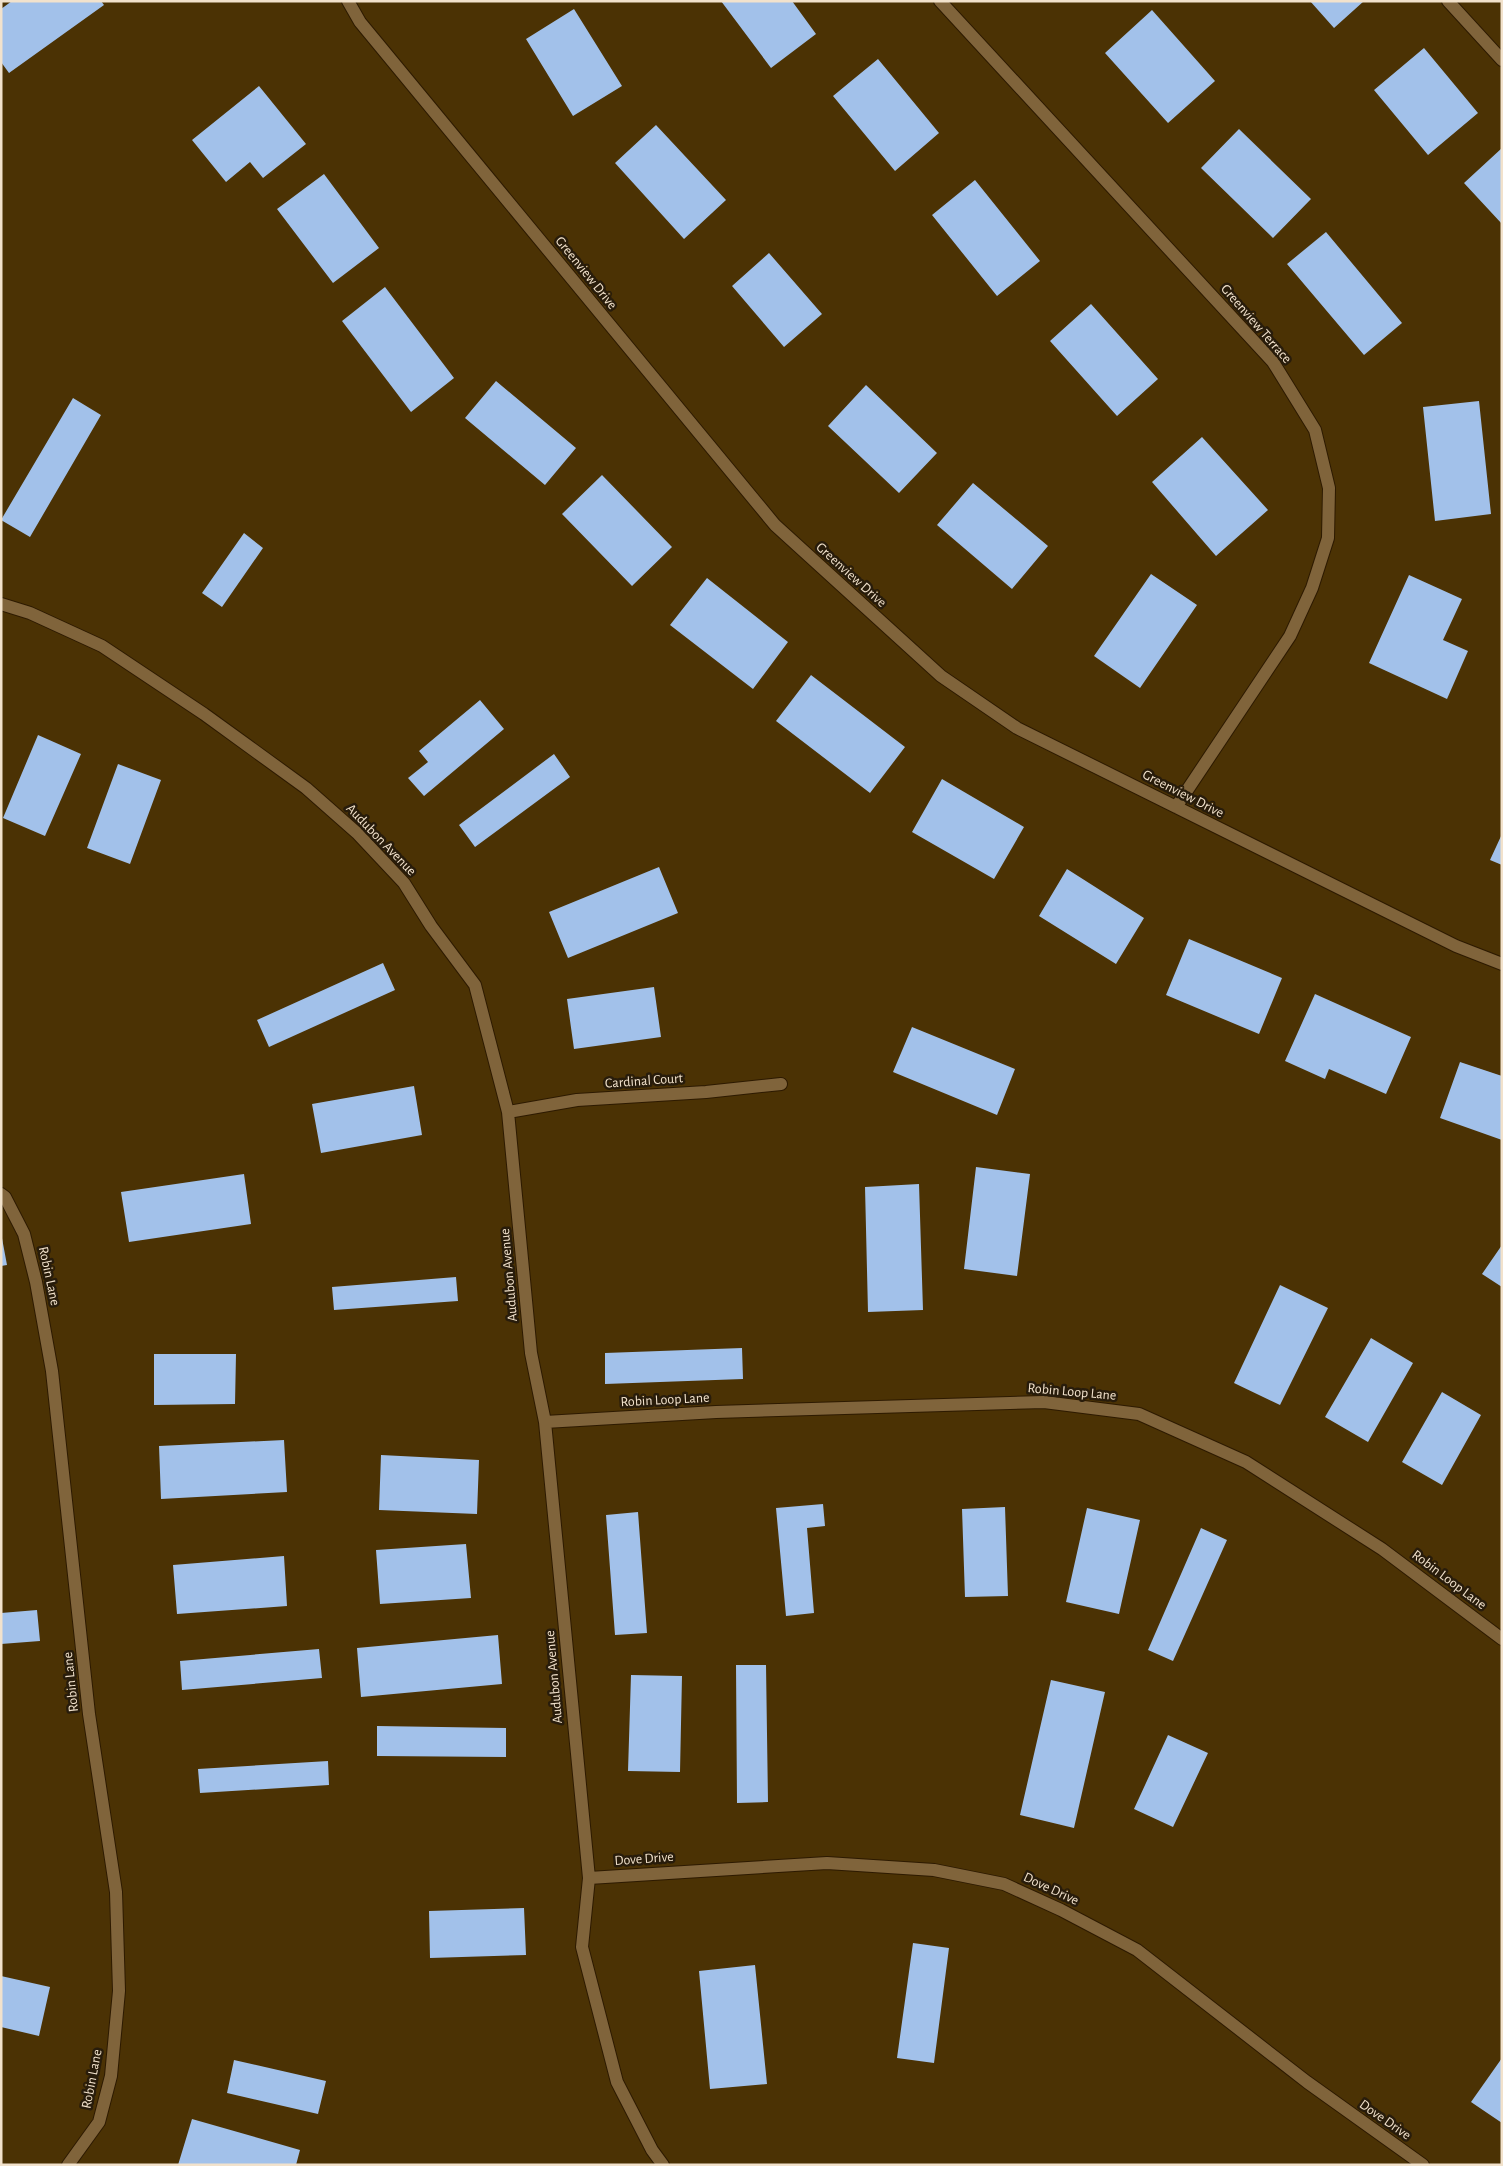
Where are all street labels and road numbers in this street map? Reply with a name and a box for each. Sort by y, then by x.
street label: Greenview Drive [553,234,619,312]
street label: Greenview Terrace [1218,282,1294,366]
street label: Greenview Drive [813,540,889,610]
street label: Greenview Drive [1140,768,1226,820]
street label: Audubon Avenue [343,801,419,879]
street label: Cardinal Court [605,1071,684,1091]
street label: Audubon Avenue [498,1228,520,1322]
street label: Robin Lane [36,1245,62,1307]
street label: Robin Loop Lane [1027,1381,1117,1403]
street label: Robin Loop Lane [620,1391,710,1409]
street label: Robin Loop Lane [1409,1548,1489,1612]
street label: Audubon Avenue [543,1630,565,1724]
street label: Robin Lane [61,1651,81,1713]
street label: Dove Drive [614,1850,674,1868]
street label: Dove Drive [1021,1870,1081,1908]
street label: Robin Lane [79,2048,105,2110]
street label: Dove Drive [1357,2097,1413,2143]

